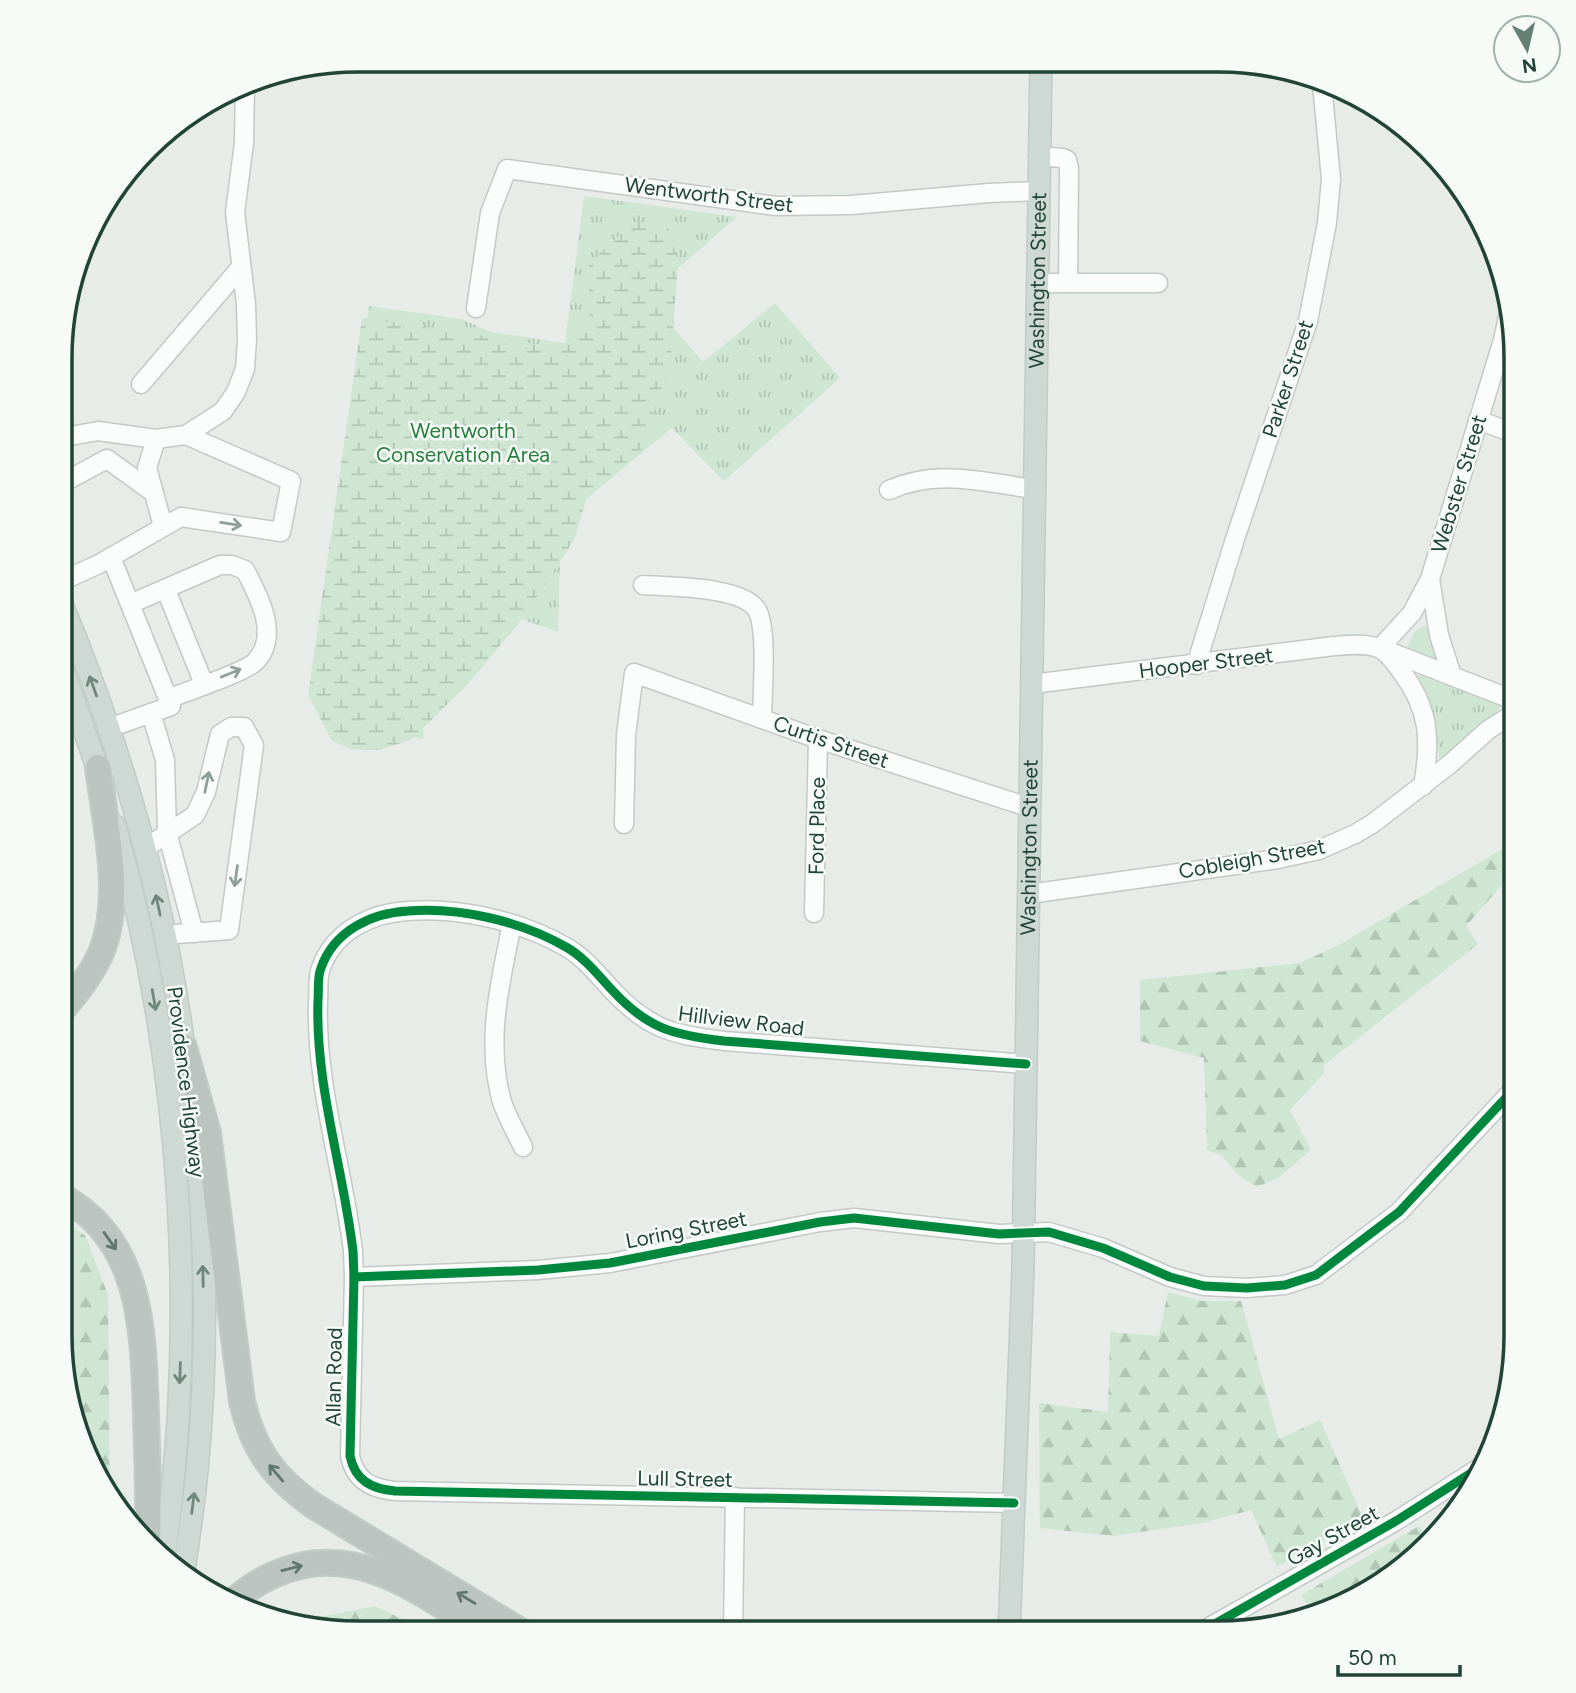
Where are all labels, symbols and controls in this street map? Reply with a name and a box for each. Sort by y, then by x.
north arrow [1492,14,1562,84]
text: N [1520,53,1538,78]
street label: Wentworth Street [623,172,795,217]
street label: Washington Street [1023,192,1051,369]
street label: Parker Street [1257,317,1318,441]
street label: Webster Street [1426,412,1491,556]
park label: Wentworth Conservation Area [376,418,550,467]
one-way arrow [219,518,242,531]
street label: Hooper Street [1137,642,1275,683]
one-way arrow [220,666,242,679]
one-way arrow [86,676,99,698]
street label: Curtis Street [770,710,892,773]
street label: Washington Street [1015,759,1043,936]
one-way arrow [201,771,215,794]
street label: Ford Place [803,777,830,875]
street label: Cobleigh Street [1177,833,1327,884]
one-way arrow [230,864,243,887]
one-way arrow [150,894,163,916]
street label: Providence Highway [162,985,211,1179]
one-way arrow [148,988,161,1011]
street label: Hillview Road [677,1000,806,1041]
street label: Loring Street [623,1205,749,1254]
one-way arrow [103,1231,117,1250]
one-way arrow [196,1264,210,1287]
street label: Allan Road [320,1327,347,1427]
one-way arrow [174,1361,187,1384]
one-way arrow [269,1465,284,1483]
street label: Lull Street [637,1465,733,1492]
one-way arrow [186,1492,199,1515]
street label: Gay Street [1282,1500,1383,1571]
one-way arrow [280,1561,303,1574]
one-way arrow [456,1590,476,1604]
scale bar [1338,1634,1460,1678]
text: 50 m [1348,1645,1397,1670]

